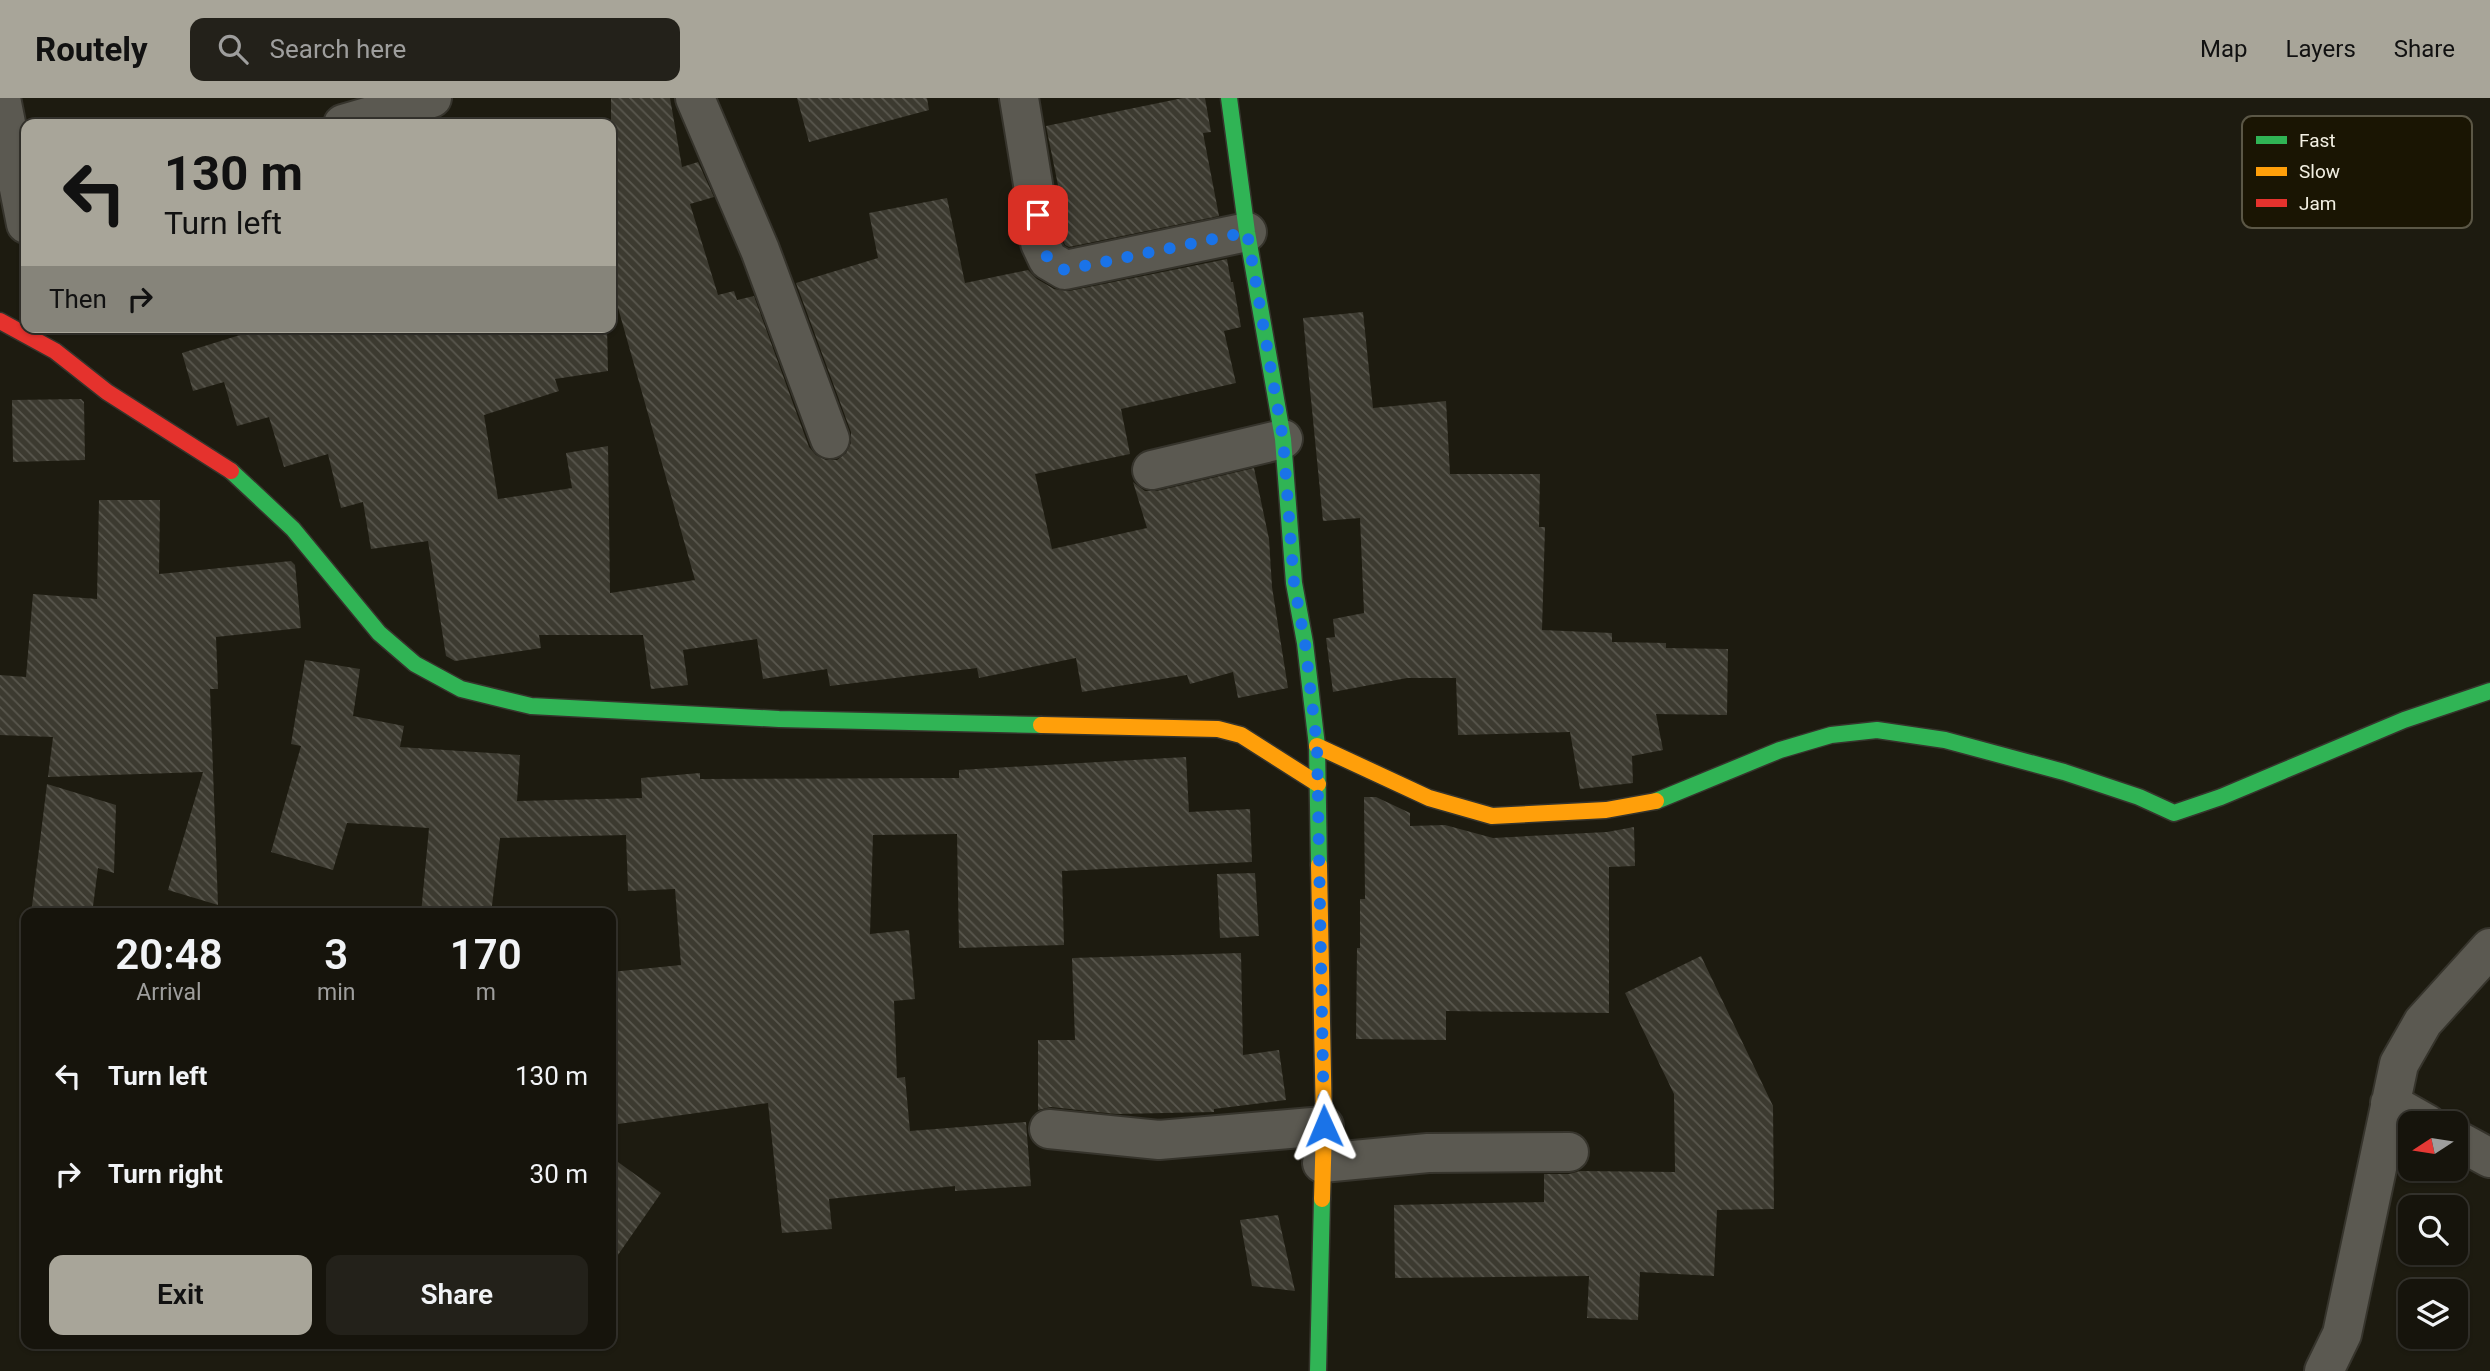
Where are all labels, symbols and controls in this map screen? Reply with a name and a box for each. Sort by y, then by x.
search box [190,18,680,81]
text: Routely [35,30,148,69]
icon: search [214,30,252,68]
text: Search here [270,34,406,64]
text: Map [2200,35,2248,63]
text: Layers [2286,35,2356,63]
text: Share [2394,35,2455,63]
legend [2242,116,2472,228]
text: Fast [2299,129,2336,152]
text: 130 m [164,145,303,202]
icon: left [49,147,140,238]
text: Slow [2299,160,2340,183]
pin [1008,185,1068,245]
text: Jam [2299,192,2336,215]
icon: arrive [1019,196,1057,234]
text: Turn left [164,204,282,242]
icon: right [121,280,159,318]
text: Then [49,284,107,314]
text: 20:48 [115,930,223,979]
text: 3 [324,930,348,979]
text: 170 [450,930,522,979]
text: Arrival [136,979,202,1006]
text: min [317,979,355,1006]
text: m [476,979,496,1006]
icon: left [49,1057,87,1095]
text: Turn left [108,1061,207,1091]
text: 130 m [515,1061,588,1091]
position arrow [1287,1089,1361,1163]
north arrow [2398,1111,2468,1181]
map controls [2398,1111,2468,1349]
icon: right [49,1155,87,1193]
text: Turn right [108,1159,223,1189]
text: 30 m [530,1159,588,1189]
button: search [2398,1195,2468,1265]
button: Exit [49,1255,312,1335]
button: Share [326,1255,588,1335]
button: layers [2398,1279,2468,1349]

